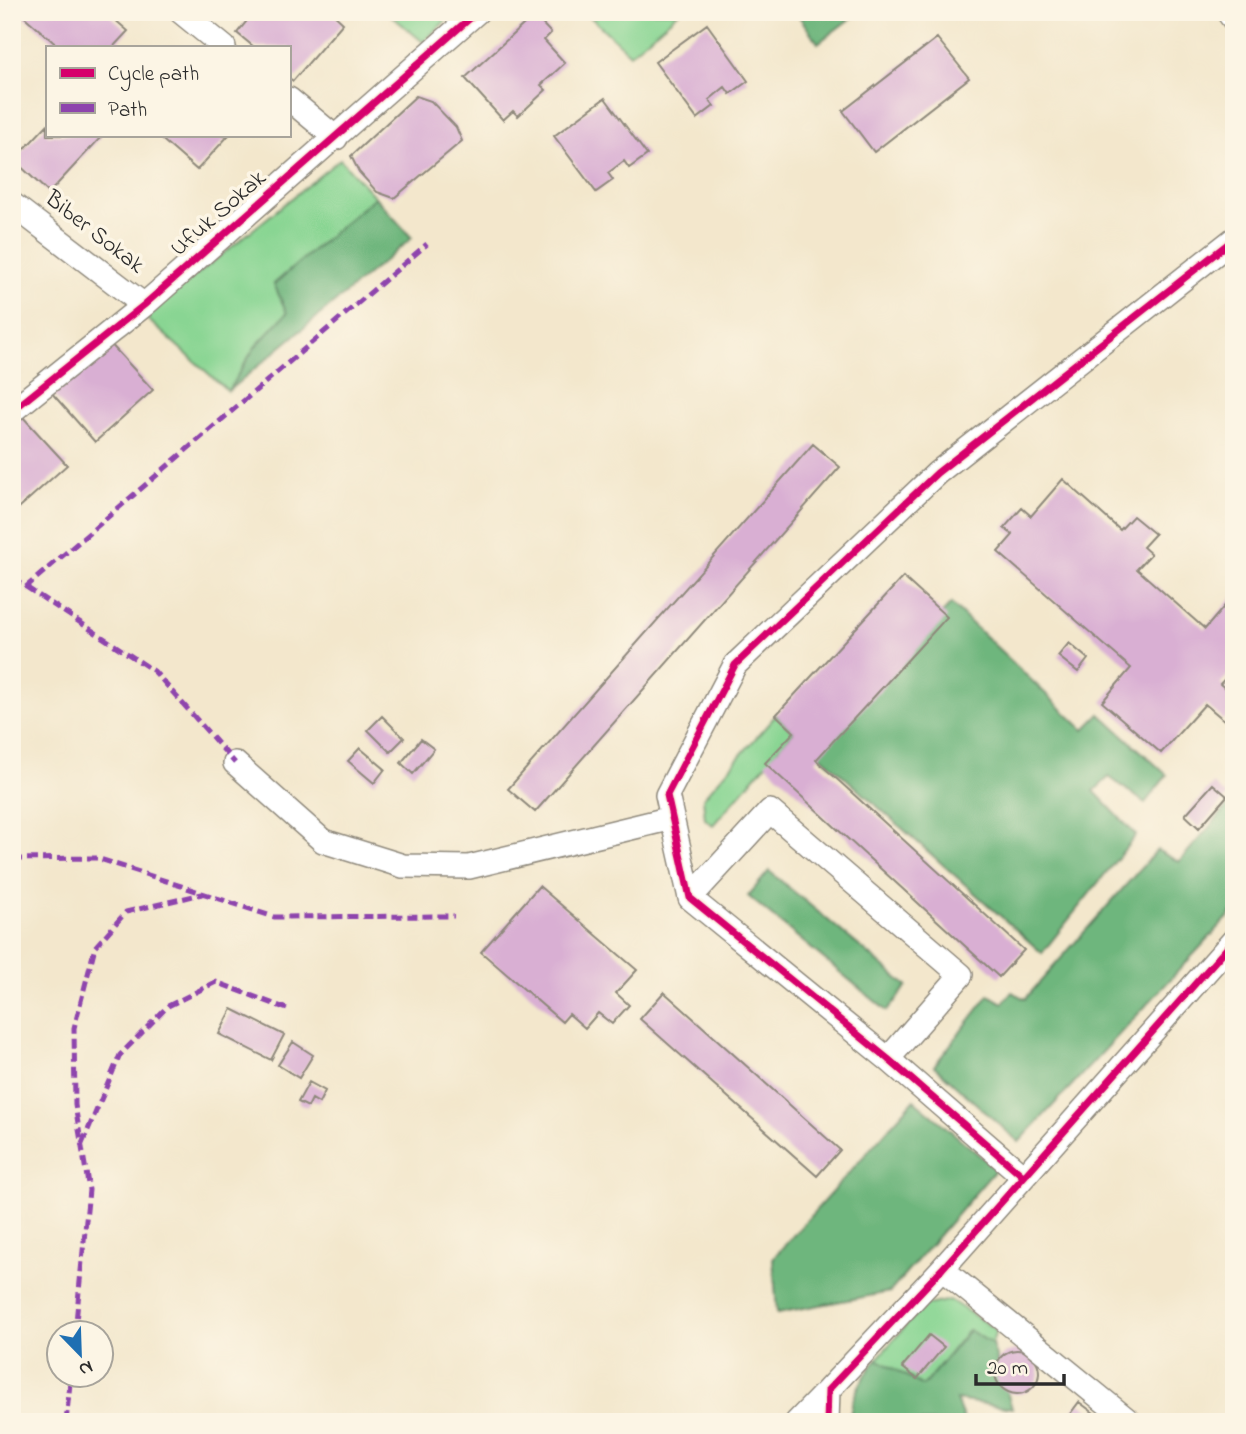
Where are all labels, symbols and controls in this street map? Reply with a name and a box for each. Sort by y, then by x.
legend [46,46,290,136]
text: Cycle path [108,60,199,92]
text: Path [108,96,147,126]
street label: Ufuk Sokak [163,162,275,266]
street label: Biber Sokak [36,182,152,284]
north arrow [46,1318,116,1388]
scale bar [976,1343,1064,1387]
text: N [74,1352,97,1382]
text: 20 m [987,1354,1028,1384]

